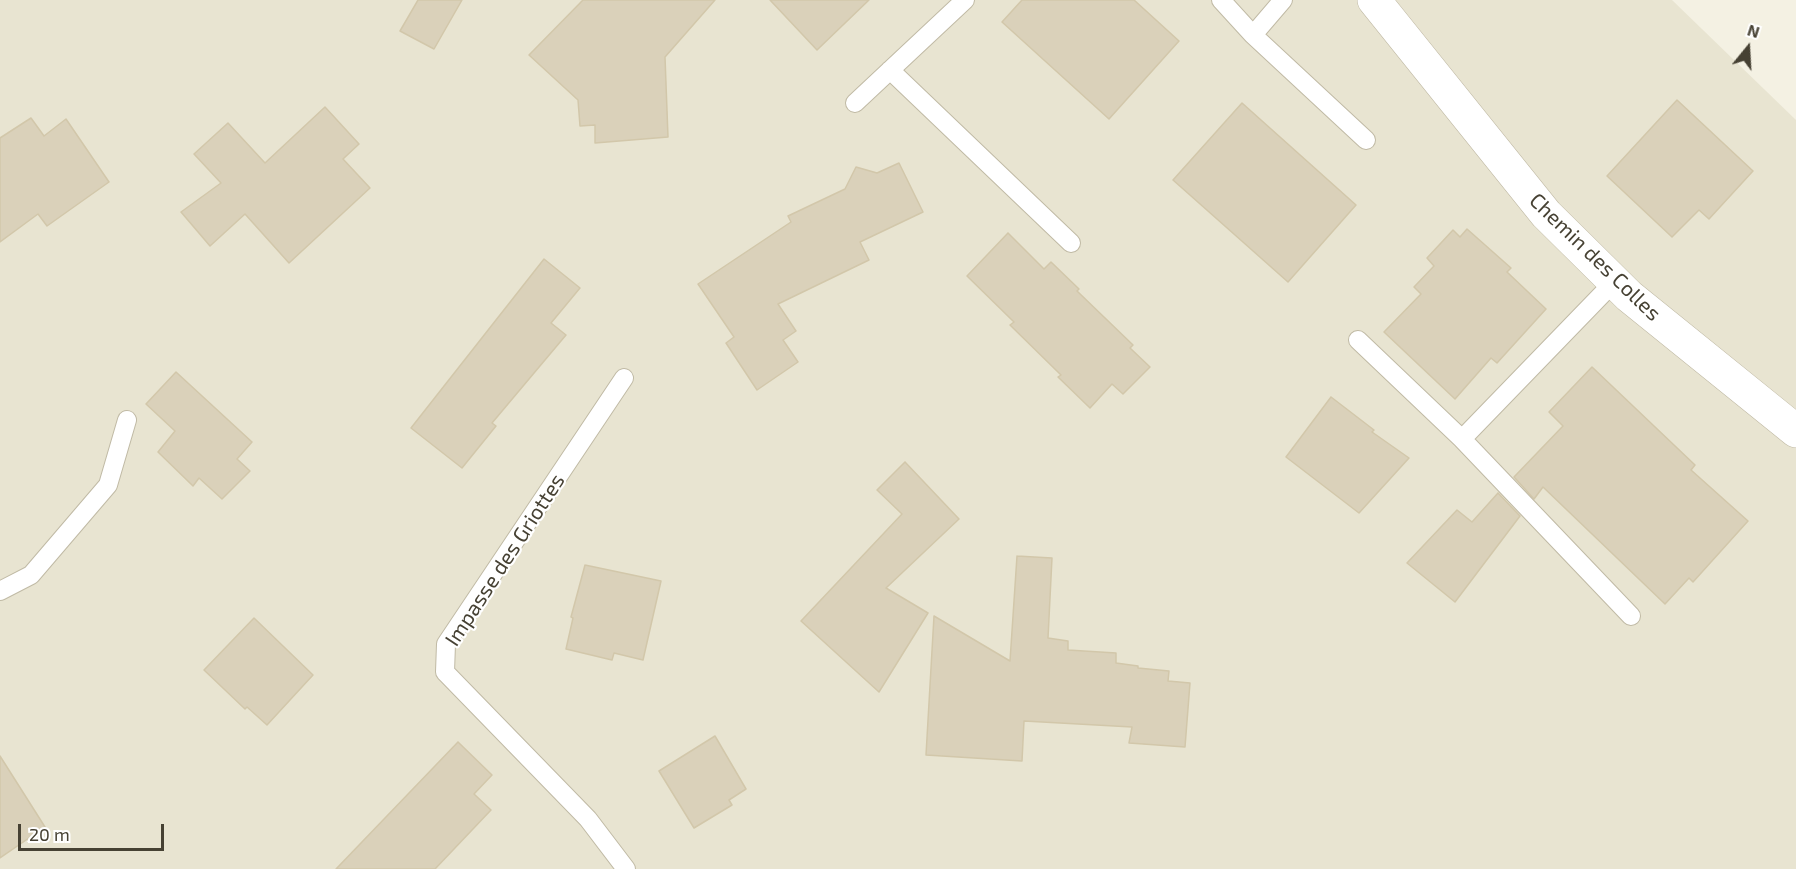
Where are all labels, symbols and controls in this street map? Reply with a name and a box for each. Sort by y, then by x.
north arrow [1718,18,1778,78]
text: N [1745,20,1762,41]
street label: Chemin des Colles [1524,188,1666,326]
street label: Impasse des Griottes [440,469,570,651]
scale bar [21,812,166,850]
text: 20 m [29,823,70,845]

